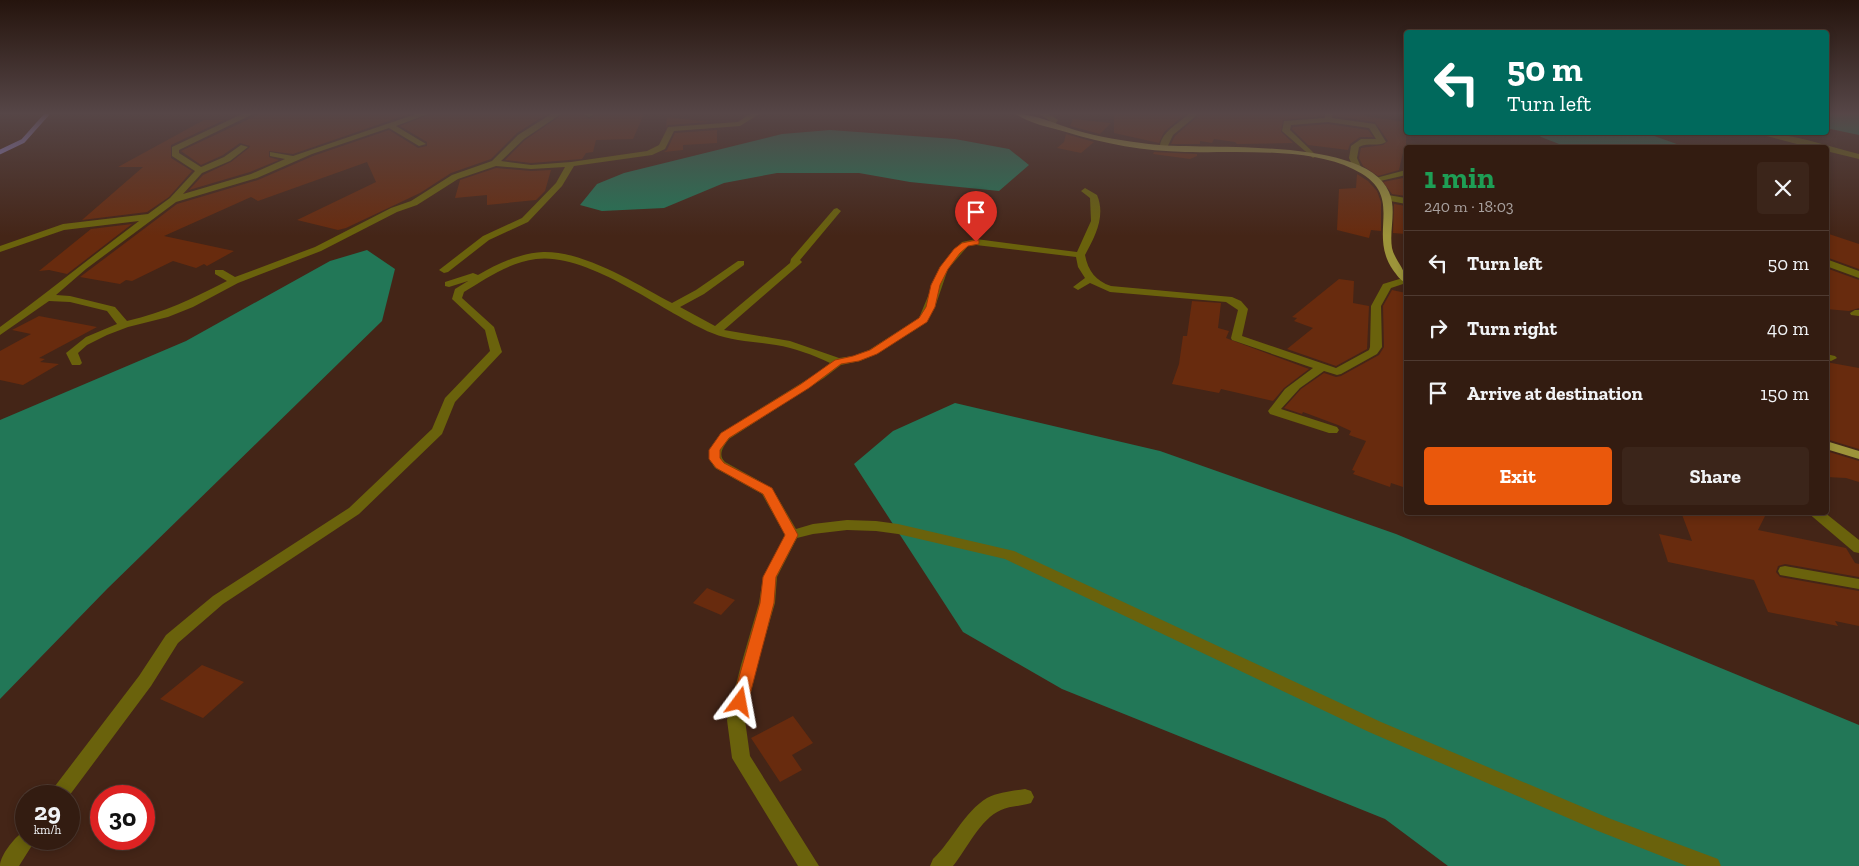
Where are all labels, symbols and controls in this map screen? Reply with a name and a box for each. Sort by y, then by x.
text: 50 m [1507,48,1583,90]
icon: left [1424,50,1489,115]
text: Turn left [1507,90,1591,117]
text: 1 min [1424,160,1495,196]
button: close [1757,162,1809,214]
pin [955,191,997,242]
text: 240 m · 18:03 [1424,197,1514,216]
icon: arrive [962,198,990,226]
icon: left [1424,249,1452,277]
text: Turn left [1467,252,1542,275]
text: 50 m [1768,252,1809,275]
icon: right [1424,314,1452,342]
text: Turn right [1467,317,1557,340]
text: 40 m [1767,317,1809,340]
icon: arrive [1424,379,1452,407]
text: Arrive at destination [1467,382,1643,405]
text: 150 m [1760,382,1809,405]
button: Exit [1424,447,1612,505]
button: Share [1622,447,1809,505]
position arrow [713,675,765,727]
speed limit sign: 30 [90,785,155,850]
text: 29 [34,796,61,826]
text: km/h [34,823,61,837]

